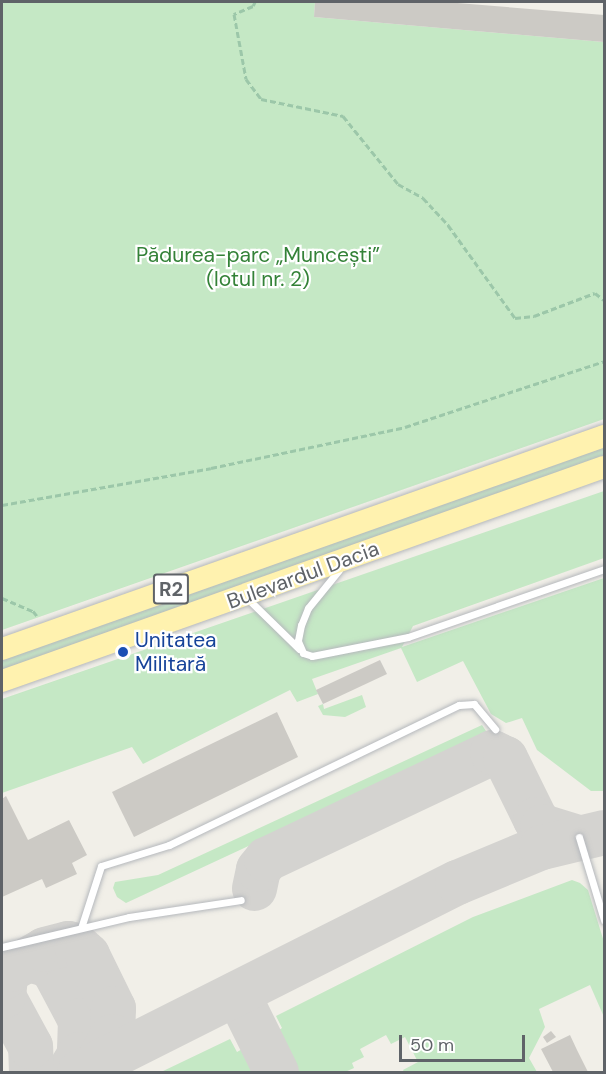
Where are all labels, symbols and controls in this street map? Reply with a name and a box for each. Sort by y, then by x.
park label: Pădurea-parc „Muncești” (lotul nr. 2) [136,242,380,292]
street label: Bulevardul Dacia [223,536,383,614]
road number: R2 [152,572,190,606]
place label: Unitatea Militară [135,627,217,677]
marker: Unitatea Militară [116,645,130,659]
scale bar [402,1023,528,1061]
text: 50 m [410,1033,454,1057]

